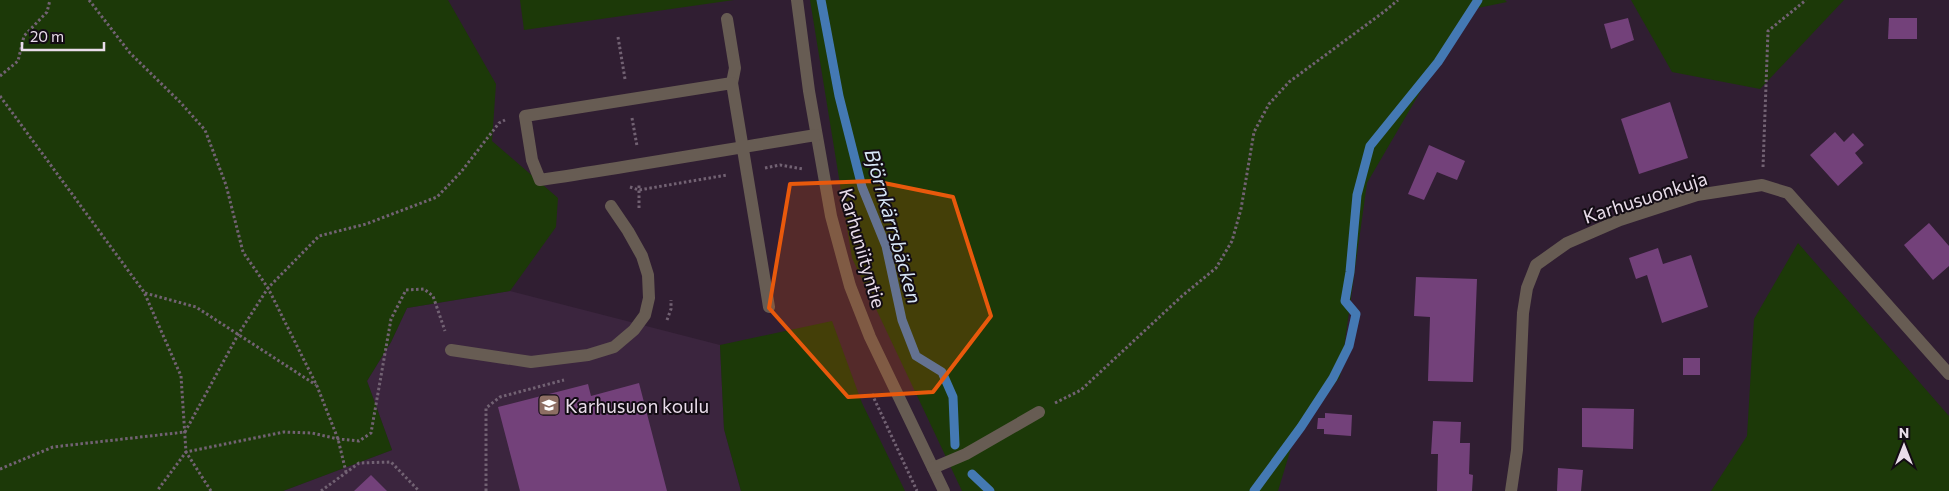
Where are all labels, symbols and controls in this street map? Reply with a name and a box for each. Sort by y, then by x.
scale bar [22,20,105,52]
text: 20 m [30,27,64,45]
water label: Björnkärrsbäcken [860,146,928,306]
street label: Karhusuonkuja [1580,166,1710,228]
street label: Karhuniityntie [835,185,891,311]
school or university icon: Karhusuon koulu [537,393,561,417]
place label: Karhusuon koulu [565,394,709,417]
north arrow [1879,421,1929,471]
text: N [1899,424,1909,441]

